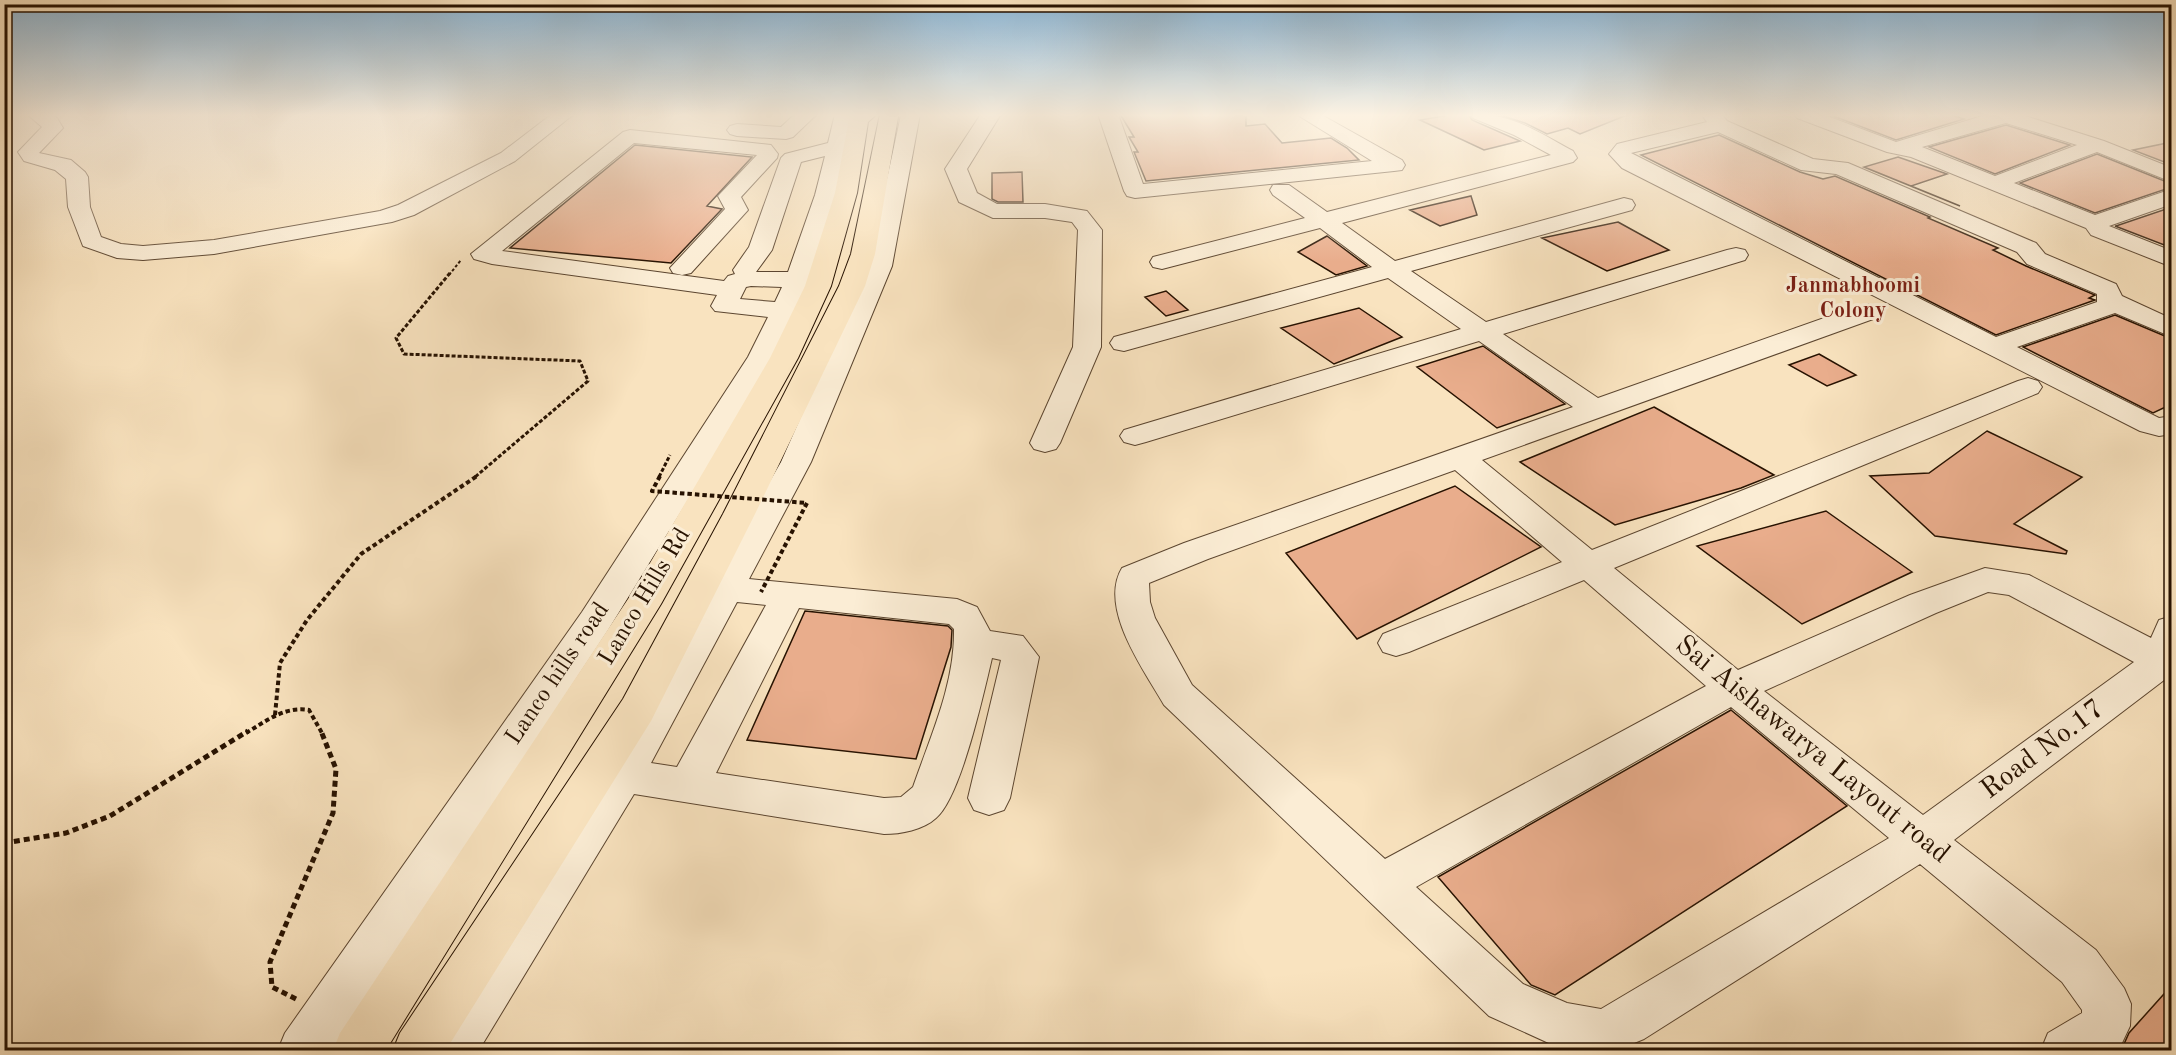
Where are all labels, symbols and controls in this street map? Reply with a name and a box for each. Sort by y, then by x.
district label: Janmabhoomi Colony [1786,275,1920,322]
street label: Lanco Hills Rd [595,524,695,670]
street label: Lanco hills road [502,599,614,749]
street label: Sai Aishawarya Layout road [1670,631,1954,869]
street label: Road No.17 [1976,695,2110,805]

